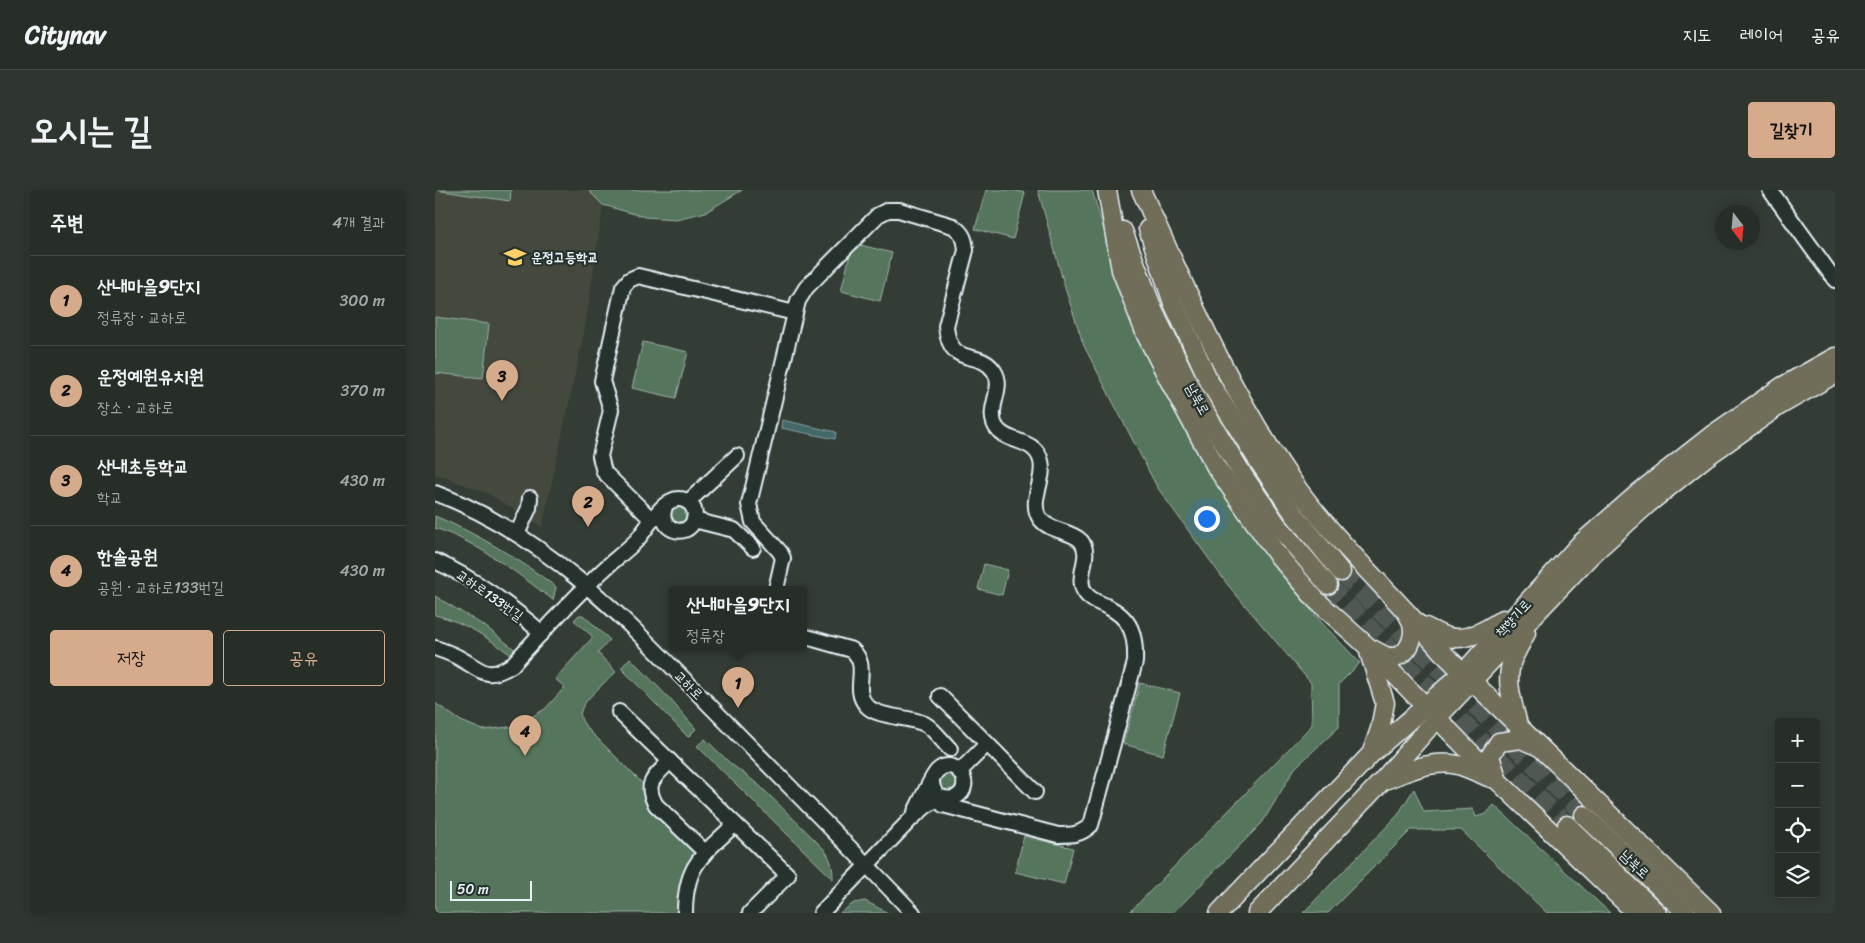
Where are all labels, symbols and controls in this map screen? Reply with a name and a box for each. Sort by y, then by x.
text: Citynav [25,14,106,56]
text: 지도 [1683,19,1712,51]
text: 레이어 [1740,19,1783,51]
text: 공유 [1811,19,1840,51]
text: 오시는 길 [30,99,152,161]
button: 길찾기 [1748,102,1835,158]
text: 주변 [50,204,84,242]
north arrow [1715,205,1760,250]
text: 4개 결과 [332,208,385,237]
school or university icon: 운정고등학교 [502,244,528,270]
place label: 운정고등학교 [531,245,599,270]
text: 산내마을9단지 [97,270,200,303]
text: 1 [63,286,69,315]
text: 300 m [340,286,385,315]
text: 정류장 · 교하로 [97,303,187,332]
text: 운정예원유치원 [97,360,204,393]
pin: 3 [486,360,518,401]
text: 2 [61,376,71,405]
text: 370 m [341,376,385,405]
street label: 남북로 [1178,378,1217,420]
text: 장소 · 교하로 [97,393,174,422]
text: 산내초등학교 [97,450,189,483]
text: 3 [62,466,70,495]
text: 430 m [340,466,385,495]
text: 학교 [97,483,123,512]
pin: 2 [572,486,604,527]
your location [1194,506,1220,532]
text: 한솔공원 [97,540,158,573]
text: 4 [61,556,71,585]
text: 430 m [340,556,385,585]
street label: 교하로133번길 [451,563,529,628]
text: 공원 · 교하로133번길 [97,573,224,602]
popup [669,586,807,651]
text: 산내마을9단지 [686,588,790,621]
street label: 책향기로 [1489,593,1538,643]
text: 정류장 [686,621,725,650]
button: 저장 [50,630,213,686]
button: 공유 [223,630,385,686]
street label: 교하로 [668,665,709,706]
pin: 1 [722,667,754,708]
pin: 4 [509,715,541,756]
map controls [1775,718,1820,898]
button: + [1775,718,1820,763]
button: − [1775,763,1820,808]
button: locate [1775,808,1820,853]
street label: 남북로 [1614,844,1655,885]
button: layers [1775,853,1820,898]
text: 50 m [457,877,489,902]
scale bar [450,878,533,901]

